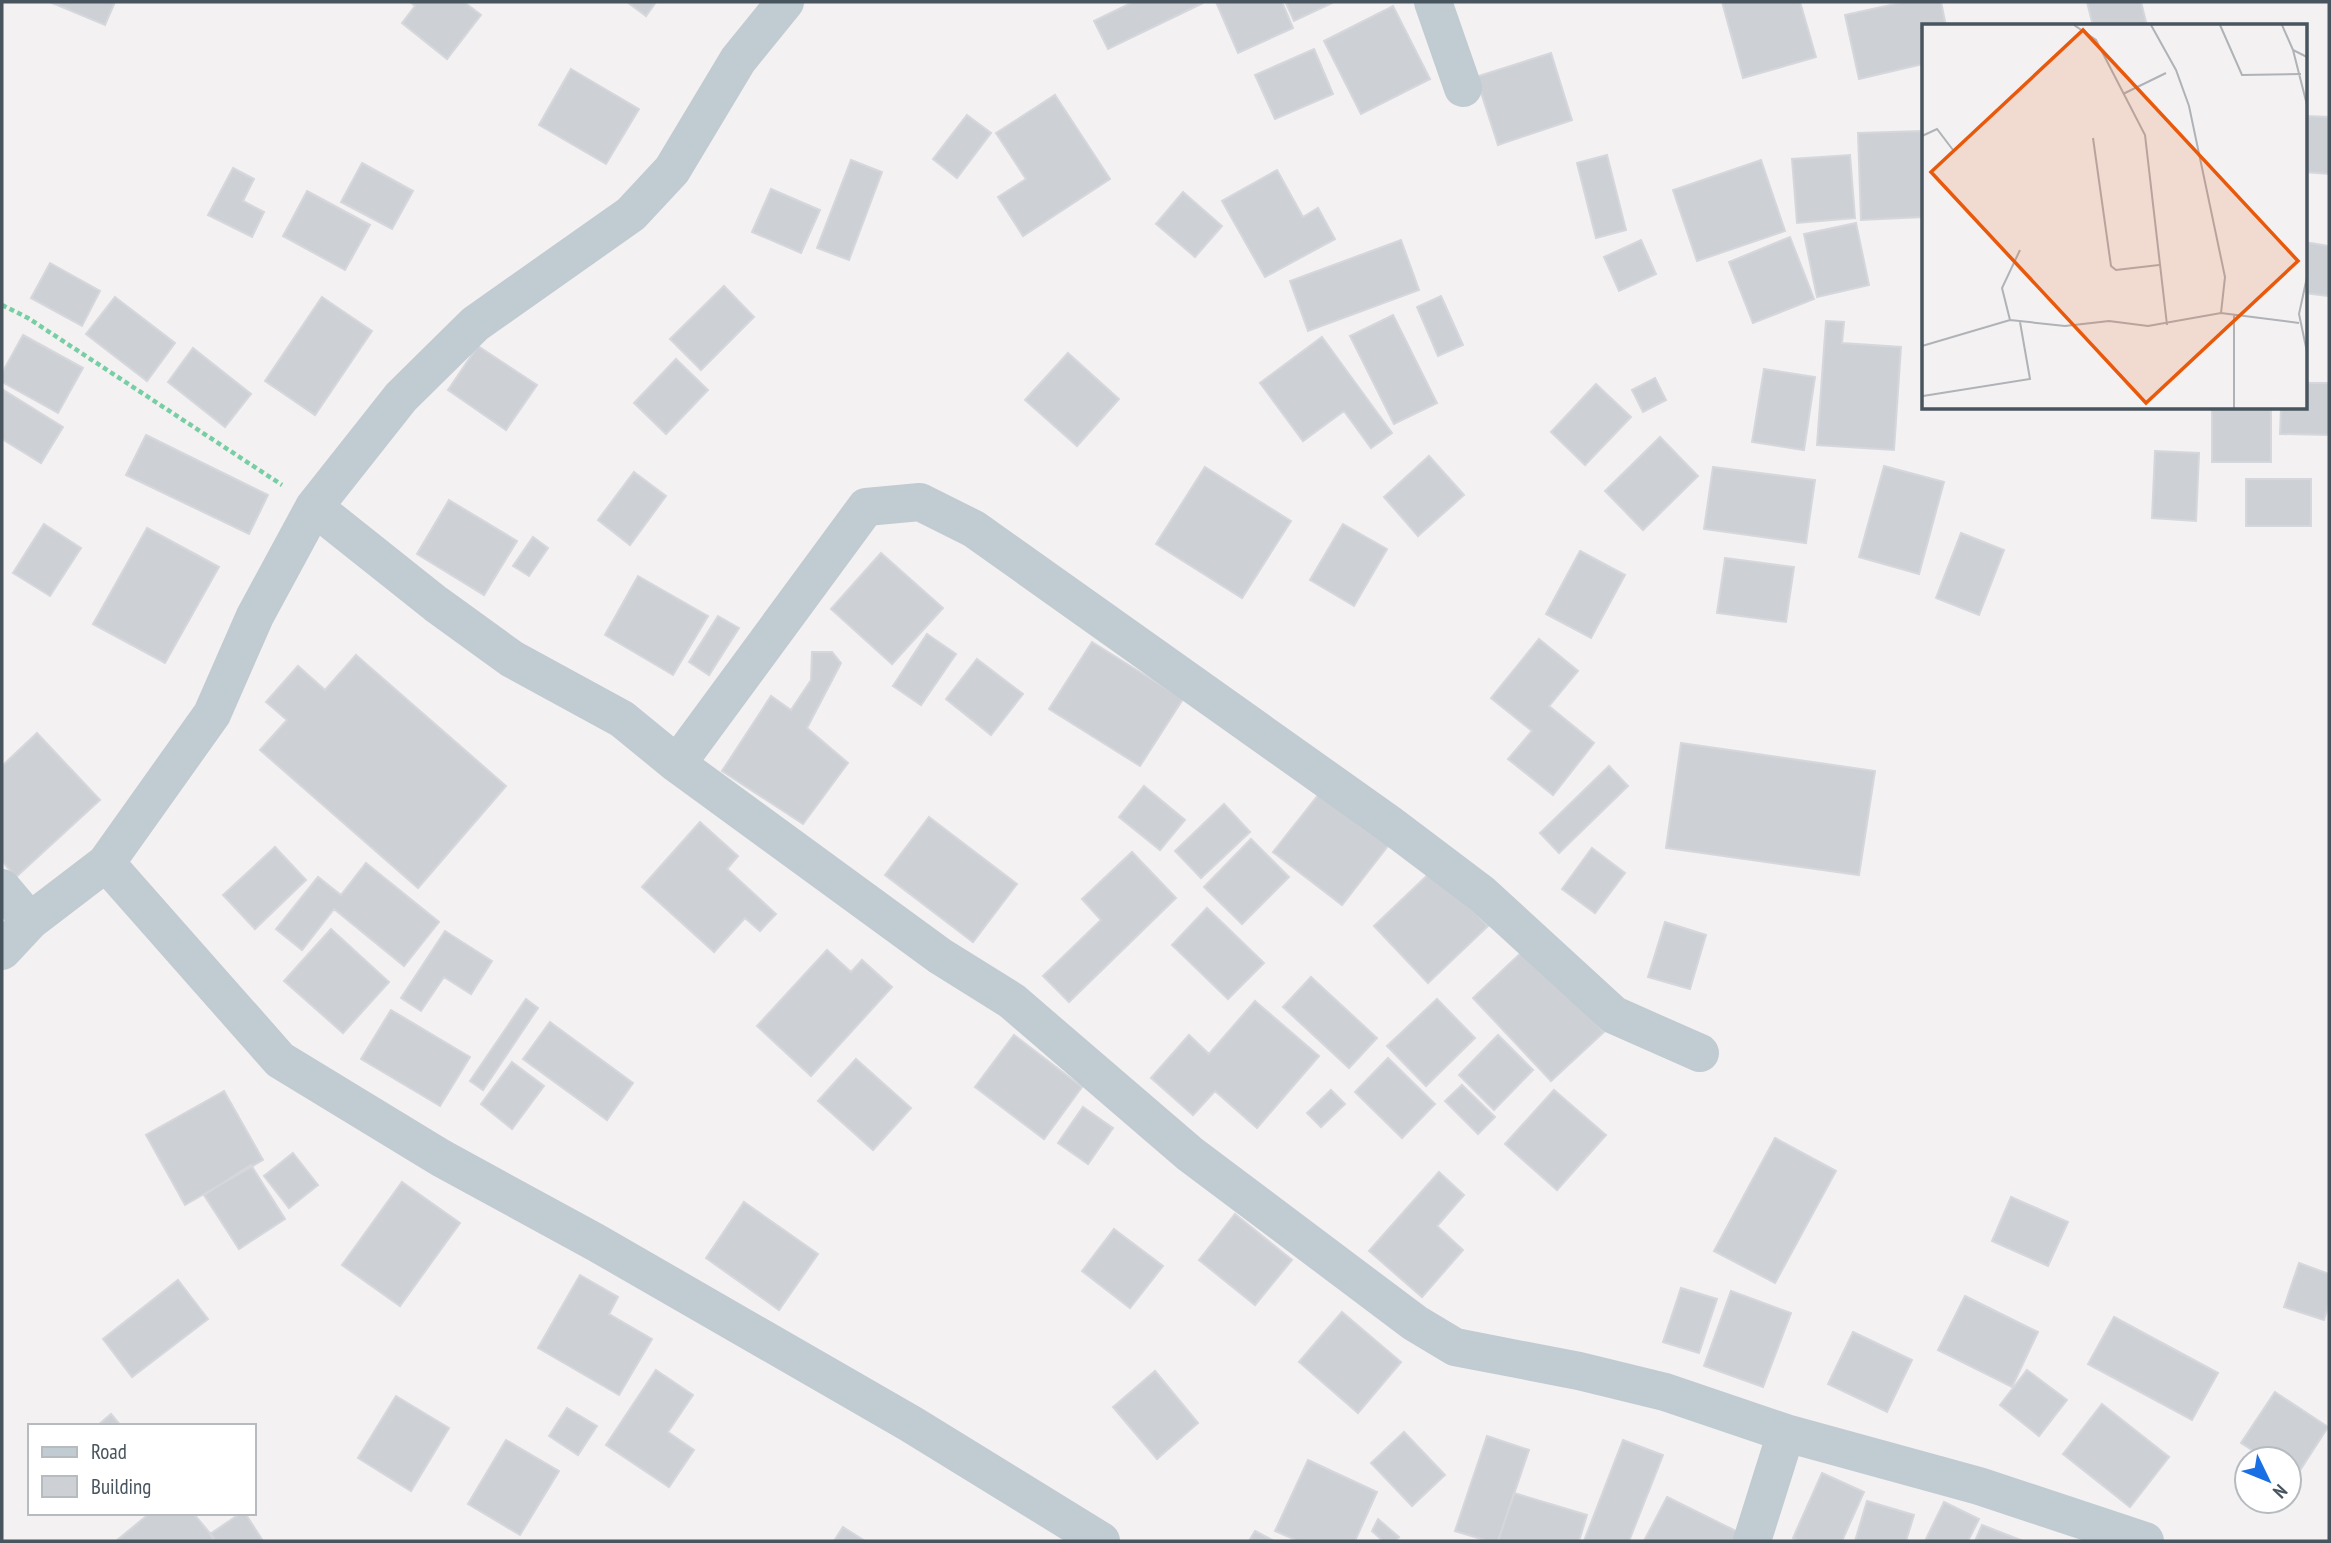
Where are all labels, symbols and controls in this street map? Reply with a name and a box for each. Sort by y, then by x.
inset map [1922,24,2306,410]
legend [28,1424,256,1515]
text: Road [91,1438,127,1465]
north arrow [2233,1445,2303,1515]
text: Building [91,1473,151,1500]
text: N [2268,1480,2293,1504]

